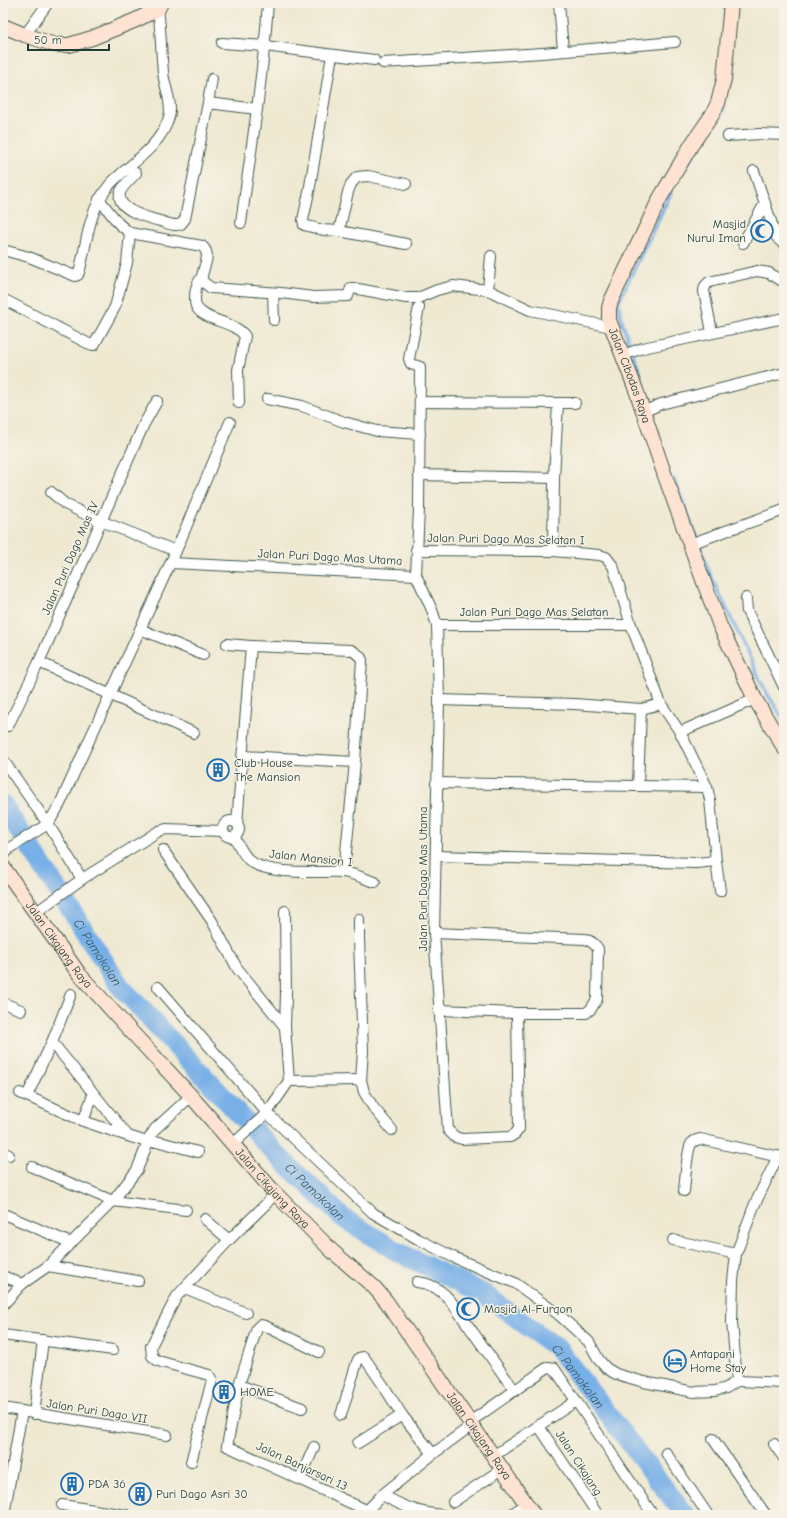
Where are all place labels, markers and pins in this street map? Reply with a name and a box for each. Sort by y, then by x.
place label: Masjid Nurul Iman [687,217,746,245]
mosque icon: Masjid Nurul Iman [749,218,775,244]
place label: Club House The Mansion [234,756,300,784]
building icon: Club House The Mansion [205,757,231,783]
mosque icon: Masjid Al-Furqon [455,1296,481,1322]
place label: Masjid Al-Furqon [484,1302,572,1316]
place label: Antapani Home Stay [690,1347,747,1375]
hotel icon: Antapani Home Stay [662,1348,688,1374]
building icon: HOME [211,1379,237,1405]
place label: HOME [240,1385,274,1399]
building icon: PDA 36 [59,1471,85,1497]
place label: PDA 36 [88,1477,126,1491]
building icon: Puri Dago Asri 30 [127,1481,153,1507]
place label: Puri Dago Asri 30 [156,1487,248,1501]

